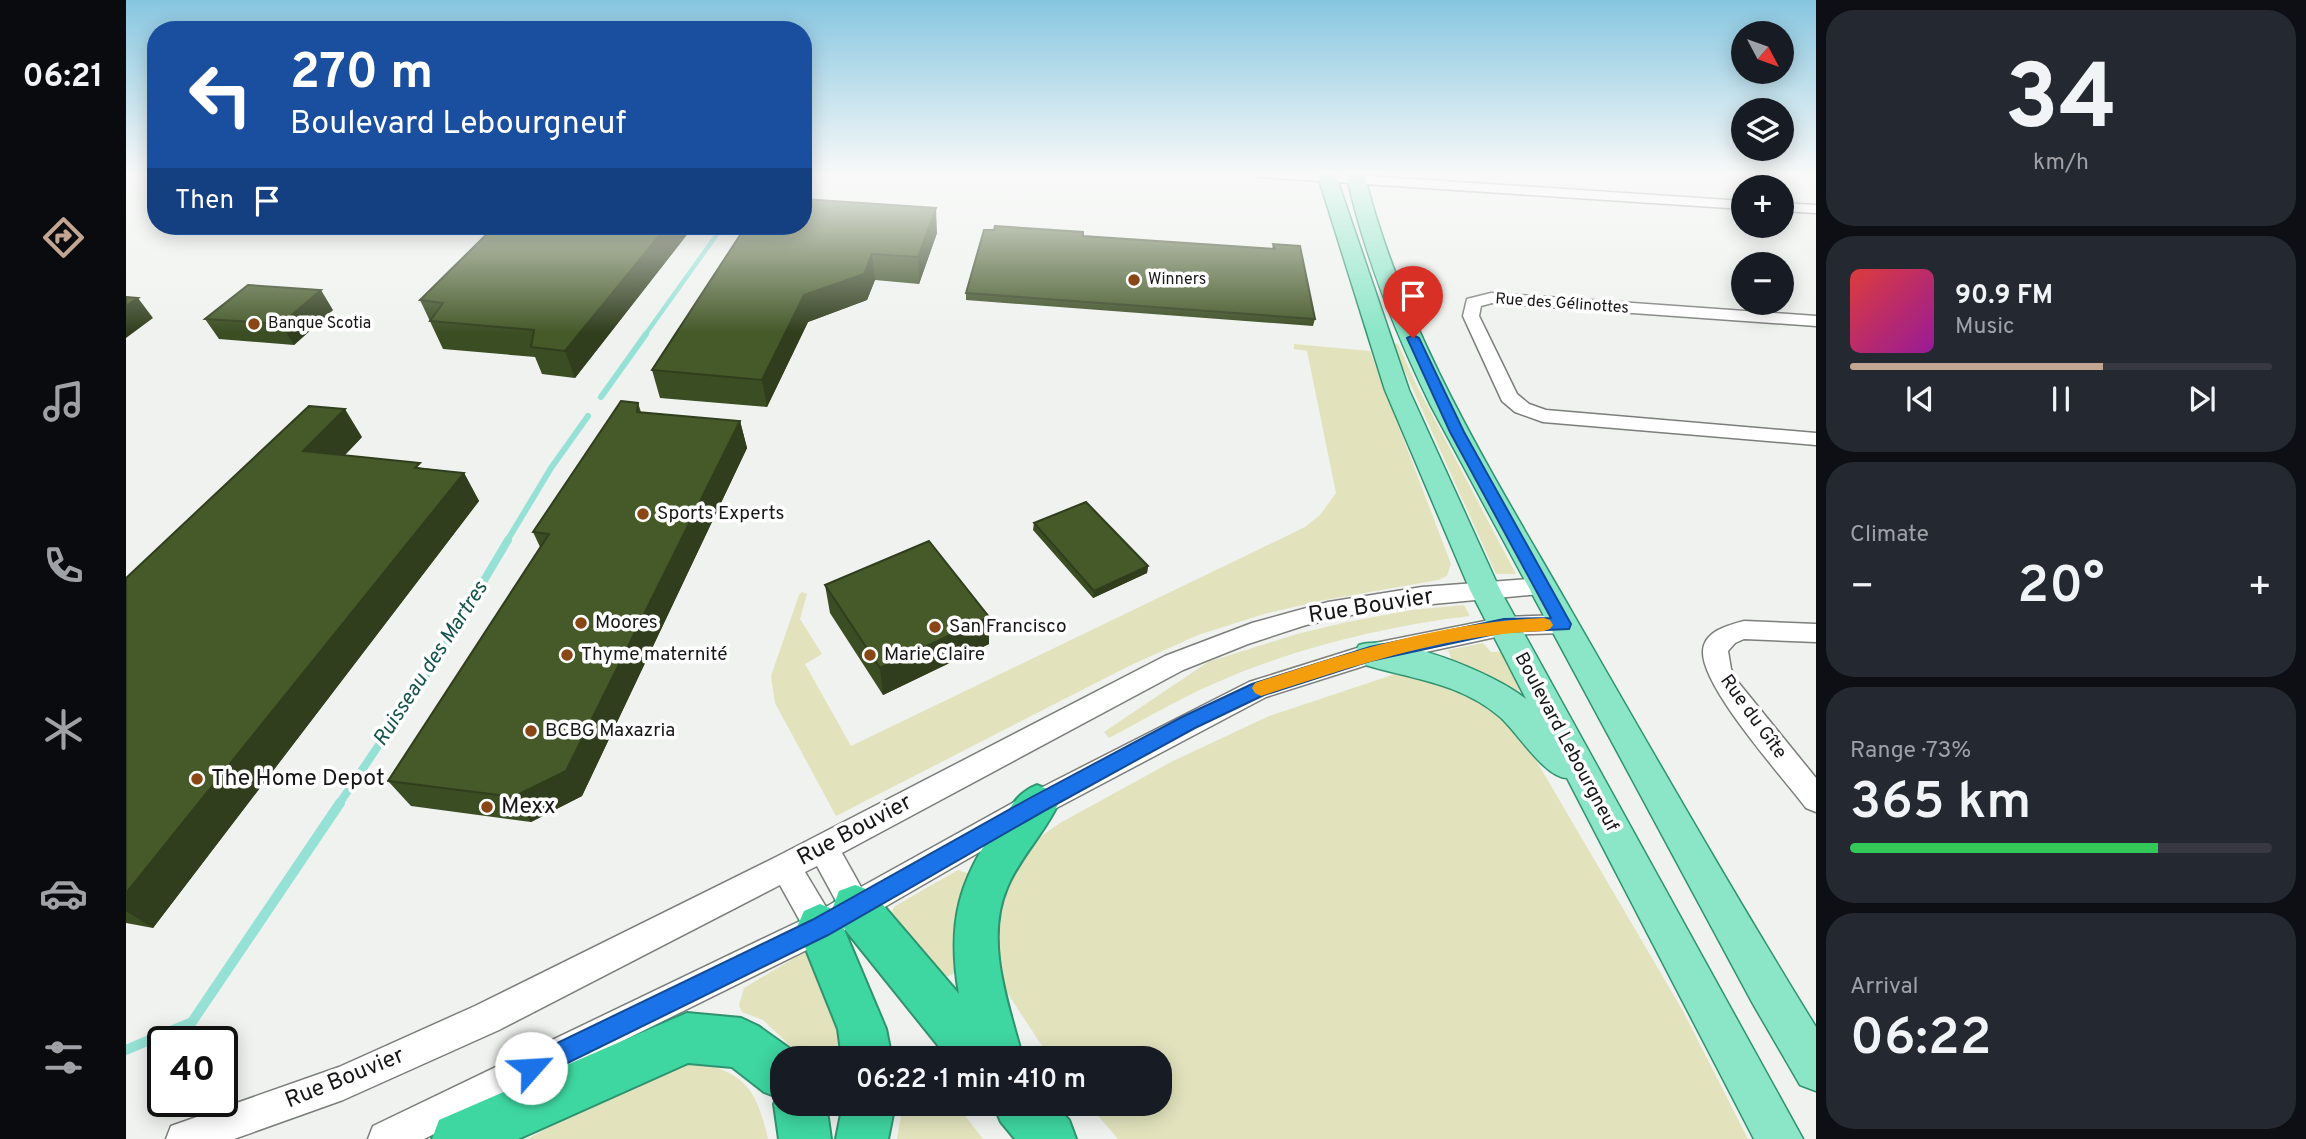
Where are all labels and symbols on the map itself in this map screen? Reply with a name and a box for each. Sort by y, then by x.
north arrow [1731,21,1794,84]
pin [1383,266,1443,338]
place label: Winners [1148,270,1206,290]
marker: Winners [1126,272,1142,288]
street label: Rue des Gélinottes [1494,289,1630,319]
place label: Banque Scotia [268,314,371,334]
marker: Banque Scotia [246,316,262,332]
place label: Sports Experts [657,502,784,526]
marker: Sports Experts [635,506,651,522]
water label: Ruisseau des Martres [368,576,495,752]
street label: Rue Bouvier [1306,583,1436,631]
place label: Moores [595,611,658,635]
marker: Moores [573,615,589,631]
place label: San Francisco [949,615,1067,639]
marker: San Francisco [927,619,943,635]
place label: Thyme maternité [581,643,727,667]
place label: Marie Claire [884,643,985,667]
marker: Thyme maternité [559,647,575,663]
marker: Marie Claire [862,647,878,663]
street label: Boulevard Lebourgneuf [1509,648,1624,836]
street label: Rue du Gîte [1714,670,1792,764]
place label: BCBG Maxazria [545,719,675,743]
marker: BCBG Maxazria [523,723,539,739]
place label: The Home Depot [211,765,385,794]
marker: The Home Depot [189,771,205,787]
street label: Rue Bouvier [793,789,917,873]
place label: Mexx [501,793,556,822]
marker: Mexx [479,799,495,815]
speed limit sign: 40 [147,1026,238,1117]
position arrow [494,1031,568,1105]
street label: Rue Bouvier [281,1042,409,1116]

